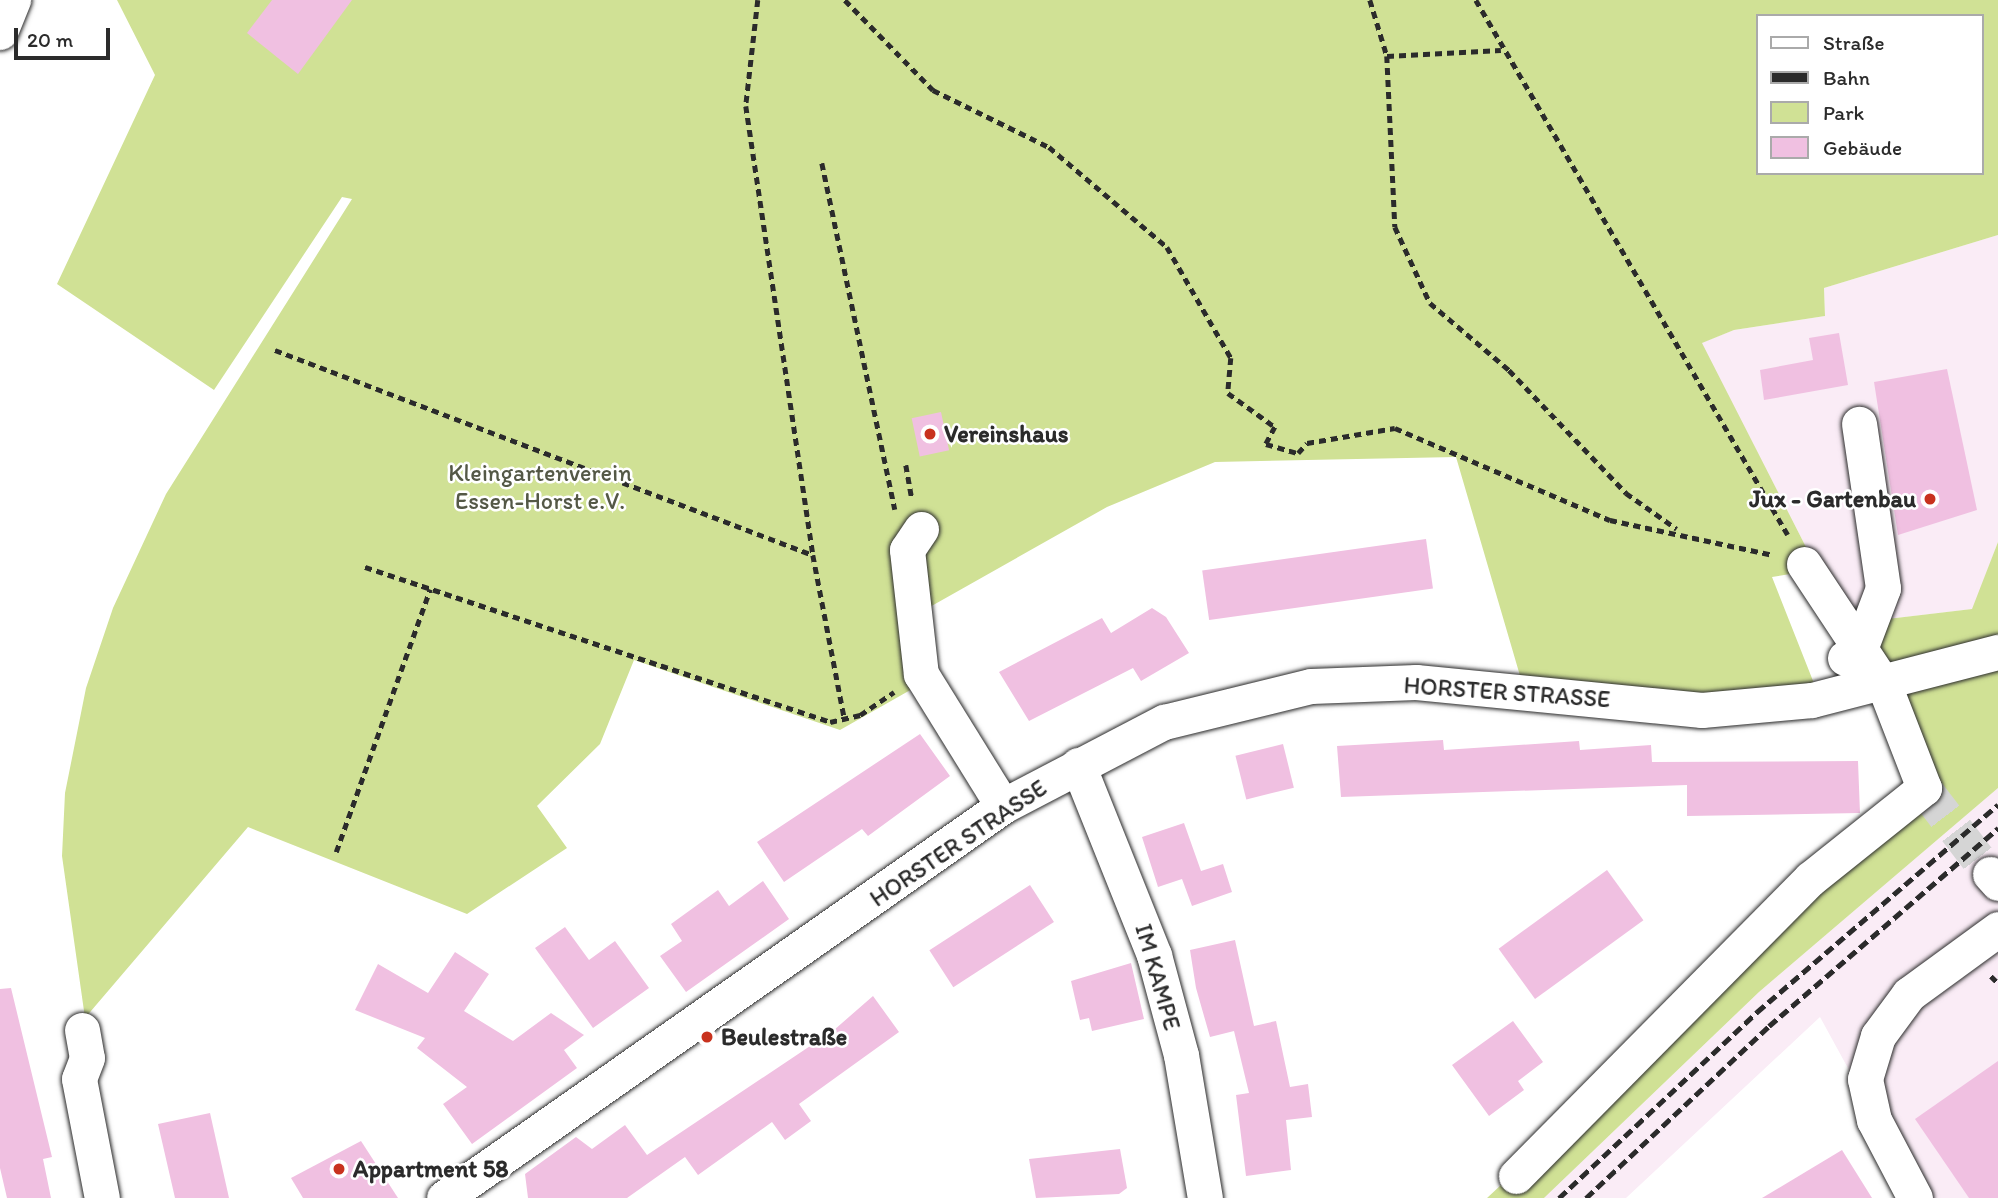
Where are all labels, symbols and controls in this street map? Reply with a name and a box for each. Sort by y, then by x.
scale bar [18,14,114,58]
legend [1756,14,1984,175]
text: 20 m [27,27,73,52]
text: Straße [1823,30,1884,55]
text: Bahn [1823,65,1870,90]
text: Park [1823,100,1864,125]
text: Gebäude [1823,135,1902,160]
place label: Vereinshaus [944,420,1068,448]
marker: Vereinshaus [922,426,938,442]
park label: Kleingartenverein Essen-Horst e.V. [448,459,632,515]
place label: Jux - Gartenbau [1748,485,1916,513]
marker: Jux - Gartenbau [1922,491,1938,507]
street label: HORSTER STRASSE [1403,670,1611,714]
street label: HORSTER STRASSE [864,773,1052,913]
street label: IM KAMPE [1129,920,1187,1034]
place label: Beulestraße [721,1023,847,1051]
marker: Beulestraße [699,1029,715,1045]
place label: Appartment 58 [353,1155,508,1183]
marker: Appartment 58 [331,1161,347,1177]

